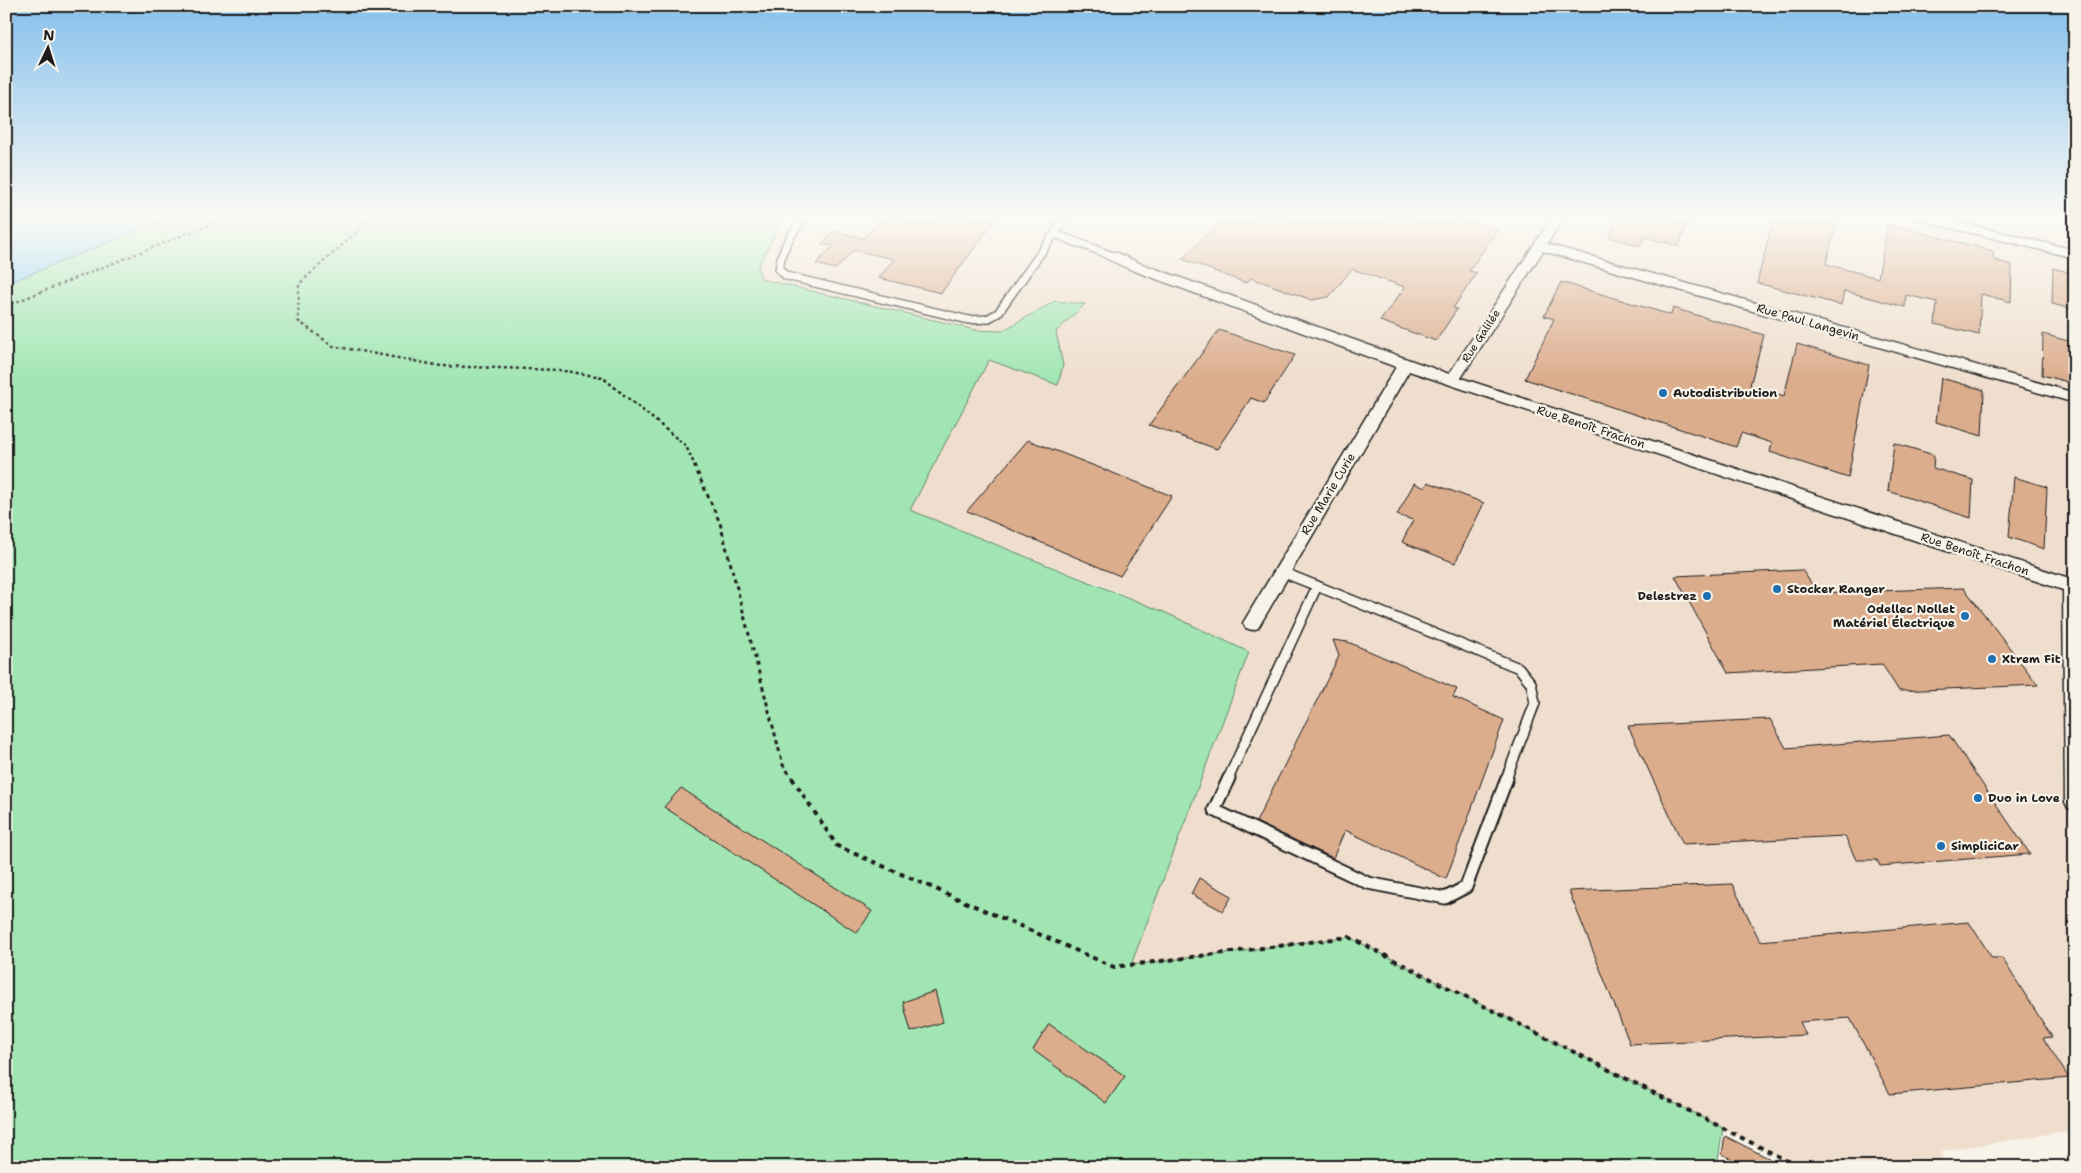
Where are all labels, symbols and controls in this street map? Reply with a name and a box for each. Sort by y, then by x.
north arrow [22,22,72,72]
text: N [43,26,55,44]
street label: Rue Paul Langevin [1755,300,1861,344]
street label: Rue Galilée [1458,307,1504,365]
place label: Autodistribution [1673,385,1777,401]
marker: Autodistribution [1657,387,1669,399]
street label: Rue Benoît Frachon [1535,402,1647,452]
street label: Rue Marie Curie [1297,450,1359,538]
street label: Rue Benoît Frachon [1919,529,2031,579]
place label: Stocker Ranger [1787,581,1885,597]
marker: Stocker Ranger [1771,583,1783,595]
place label: Delestrez [1638,588,1697,604]
marker: Delestrez [1701,590,1713,602]
place label: Odellec Nollet Matériel Électrique [1833,601,1955,631]
marker: Odellec Nollet Matériel Électrique [1959,610,1971,622]
place label: Xtrem Fit [2002,651,2061,667]
marker: Xtrem Fit [1986,653,1998,665]
place label: Duo in Love [1988,790,2060,806]
marker: Duo in Love [1972,792,1984,804]
place label: SimpliciCar [1951,838,2020,854]
marker: SimpliciCar [1935,840,1947,852]

